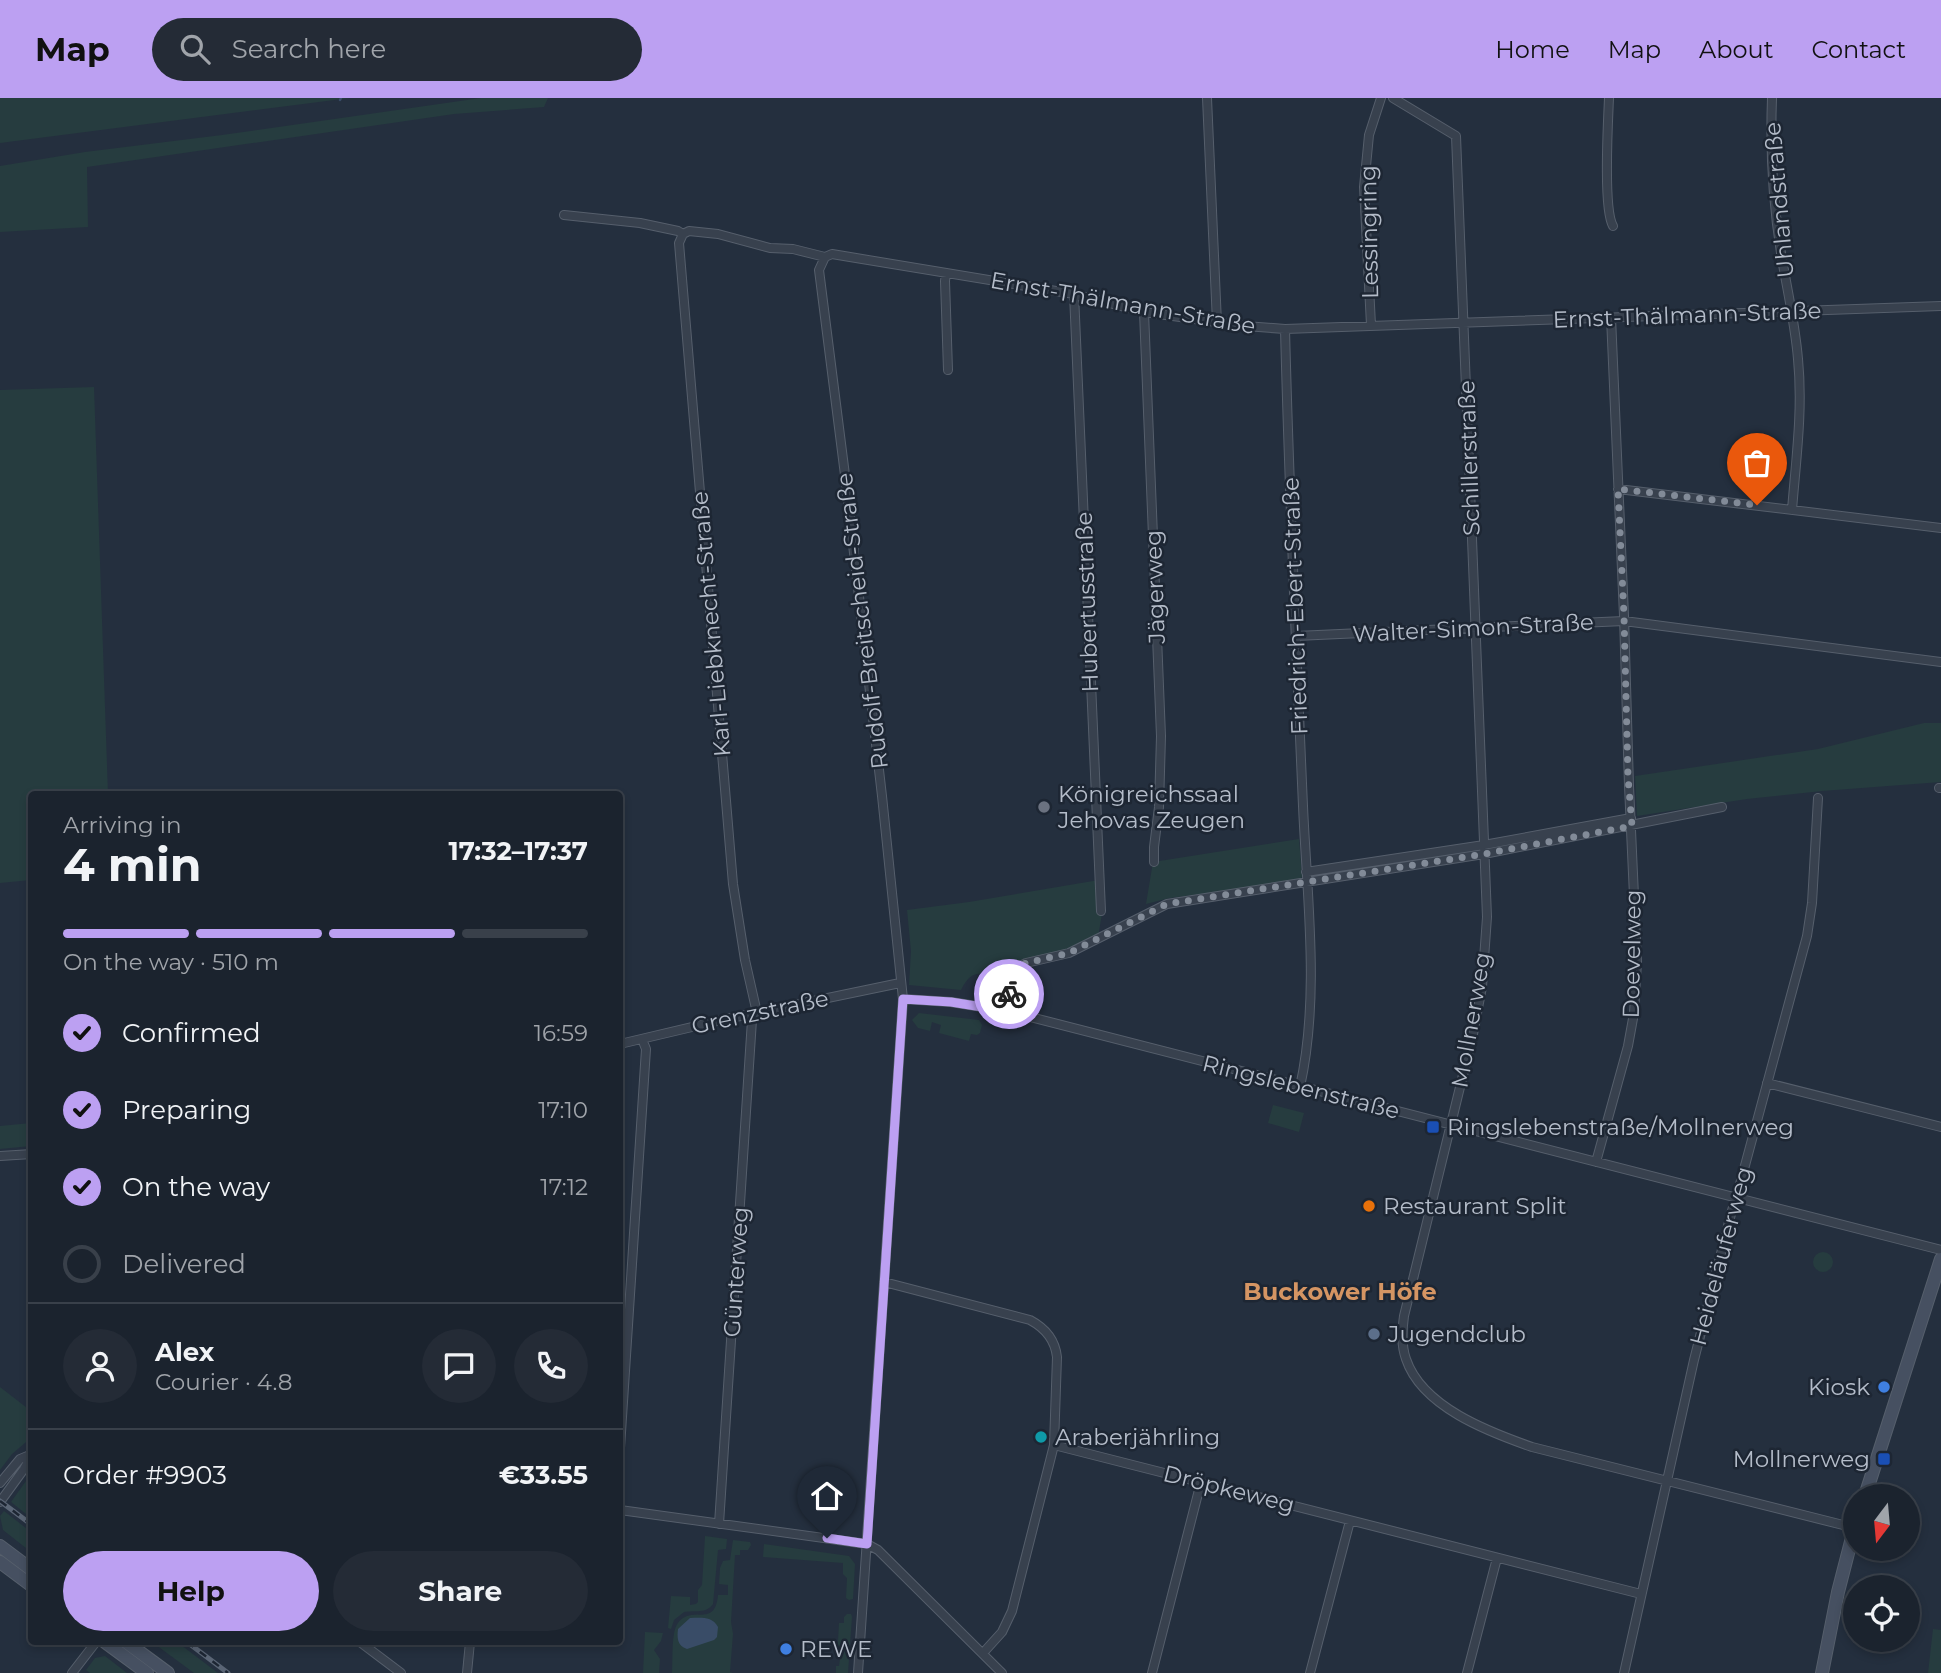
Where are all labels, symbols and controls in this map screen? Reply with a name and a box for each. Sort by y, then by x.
search box [152,18,642,81]
text: Map [35,29,110,69]
icon: search [176,30,214,68]
text: Search here [232,33,386,65]
text: Home [1495,35,1570,64]
text: Map [1608,35,1661,64]
text: About [1699,35,1773,64]
text: Contact [1811,35,1906,64]
street label: Uhlandstraße [1758,121,1800,279]
street label: Lessingring [1354,165,1384,299]
street label: Ernst-Thälmann-Straße [988,266,1258,340]
street label: Ernst-Thälmann-Straße [1552,296,1822,334]
street label: Schillerstraße [1452,380,1486,536]
pin [1727,433,1787,505]
icon: bag [1738,444,1776,482]
street label: Rudolf-Breitscheid-Straße [830,471,894,771]
street label: Friedrich-Ebert-Straße [1277,477,1313,735]
street label: Karl-Liebknecht-Straße [685,490,737,758]
street label: Hubertusstraße [1070,511,1104,693]
street label: Jägerweg [1139,530,1171,645]
street label: Walter-Simon-Straße [1352,608,1594,648]
place label: Königreichssaal Jehovas Zeugen [1057,780,1245,834]
marker: Königreichssaal Jehovas Zeugen [1036,799,1052,815]
text: Arriving in [63,811,182,839]
text: 17:32–17:37 [449,835,588,867]
text: 4 min [63,836,202,893]
street label: Doevelweg [1617,889,1647,1019]
text: On the way · 510 m [63,948,279,976]
street label: Mollnerweg [1445,950,1497,1090]
courier [974,959,1044,1029]
icon: bike [990,975,1028,1013]
street label: Grenzstraße [689,984,831,1040]
icon: check [63,1014,101,1052]
text: Confirmed [122,1017,261,1049]
text: 16:59 [534,1019,588,1047]
street label: Ringslebenstraße [1200,1049,1402,1125]
icon: check [63,1091,101,1129]
text: Preparing [122,1094,251,1126]
text: 17:10 [538,1096,588,1124]
place label: Ringslebenstraße/Mollnerweg [1447,1113,1794,1141]
marker: Ringslebenstraße/Mollnerweg [1425,1119,1441,1135]
street label: Heideläuferweg [1684,1163,1758,1349]
icon: check [63,1168,101,1206]
text: On the way [122,1171,270,1203]
text: 17:12 [540,1173,588,1201]
place label: Restaurant Split [1383,1192,1567,1220]
marker: Restaurant Split [1361,1198,1377,1214]
street label: Günterweg [717,1206,755,1338]
text: Delivered [122,1248,246,1280]
district label: Buckower Höfe [1243,1277,1437,1306]
place label: Jugendclub [1387,1320,1526,1348]
marker: Jugendclub [1366,1326,1382,1342]
button: person [63,1329,137,1403]
button: chat [422,1329,496,1403]
button: phone [514,1329,588,1403]
text: Alex [155,1336,214,1368]
text: Courier · 4.8 [155,1368,292,1396]
place label: Kiosk [1808,1373,1870,1401]
marker: Kiosk [1876,1379,1892,1395]
place label: Araberjährling [1055,1423,1220,1451]
marker: Araberjährling [1033,1429,1049,1445]
place label: Mollnerweg [1733,1445,1870,1473]
marker: Mollnerweg [1876,1451,1892,1467]
text: Order #9903 [63,1459,227,1491]
text: €33.55 [499,1459,588,1491]
street label: Dröpkeweg [1160,1459,1298,1519]
pin [797,1466,857,1538]
icon: home [808,1477,846,1515]
north arrow [1843,1484,1920,1561]
map controls [1843,1484,1920,1652]
button: Help [63,1551,319,1631]
button: Share [333,1551,588,1631]
button: locate [1843,1575,1920,1652]
place label: REWE [800,1635,872,1663]
marker: REWE [778,1641,794,1657]

